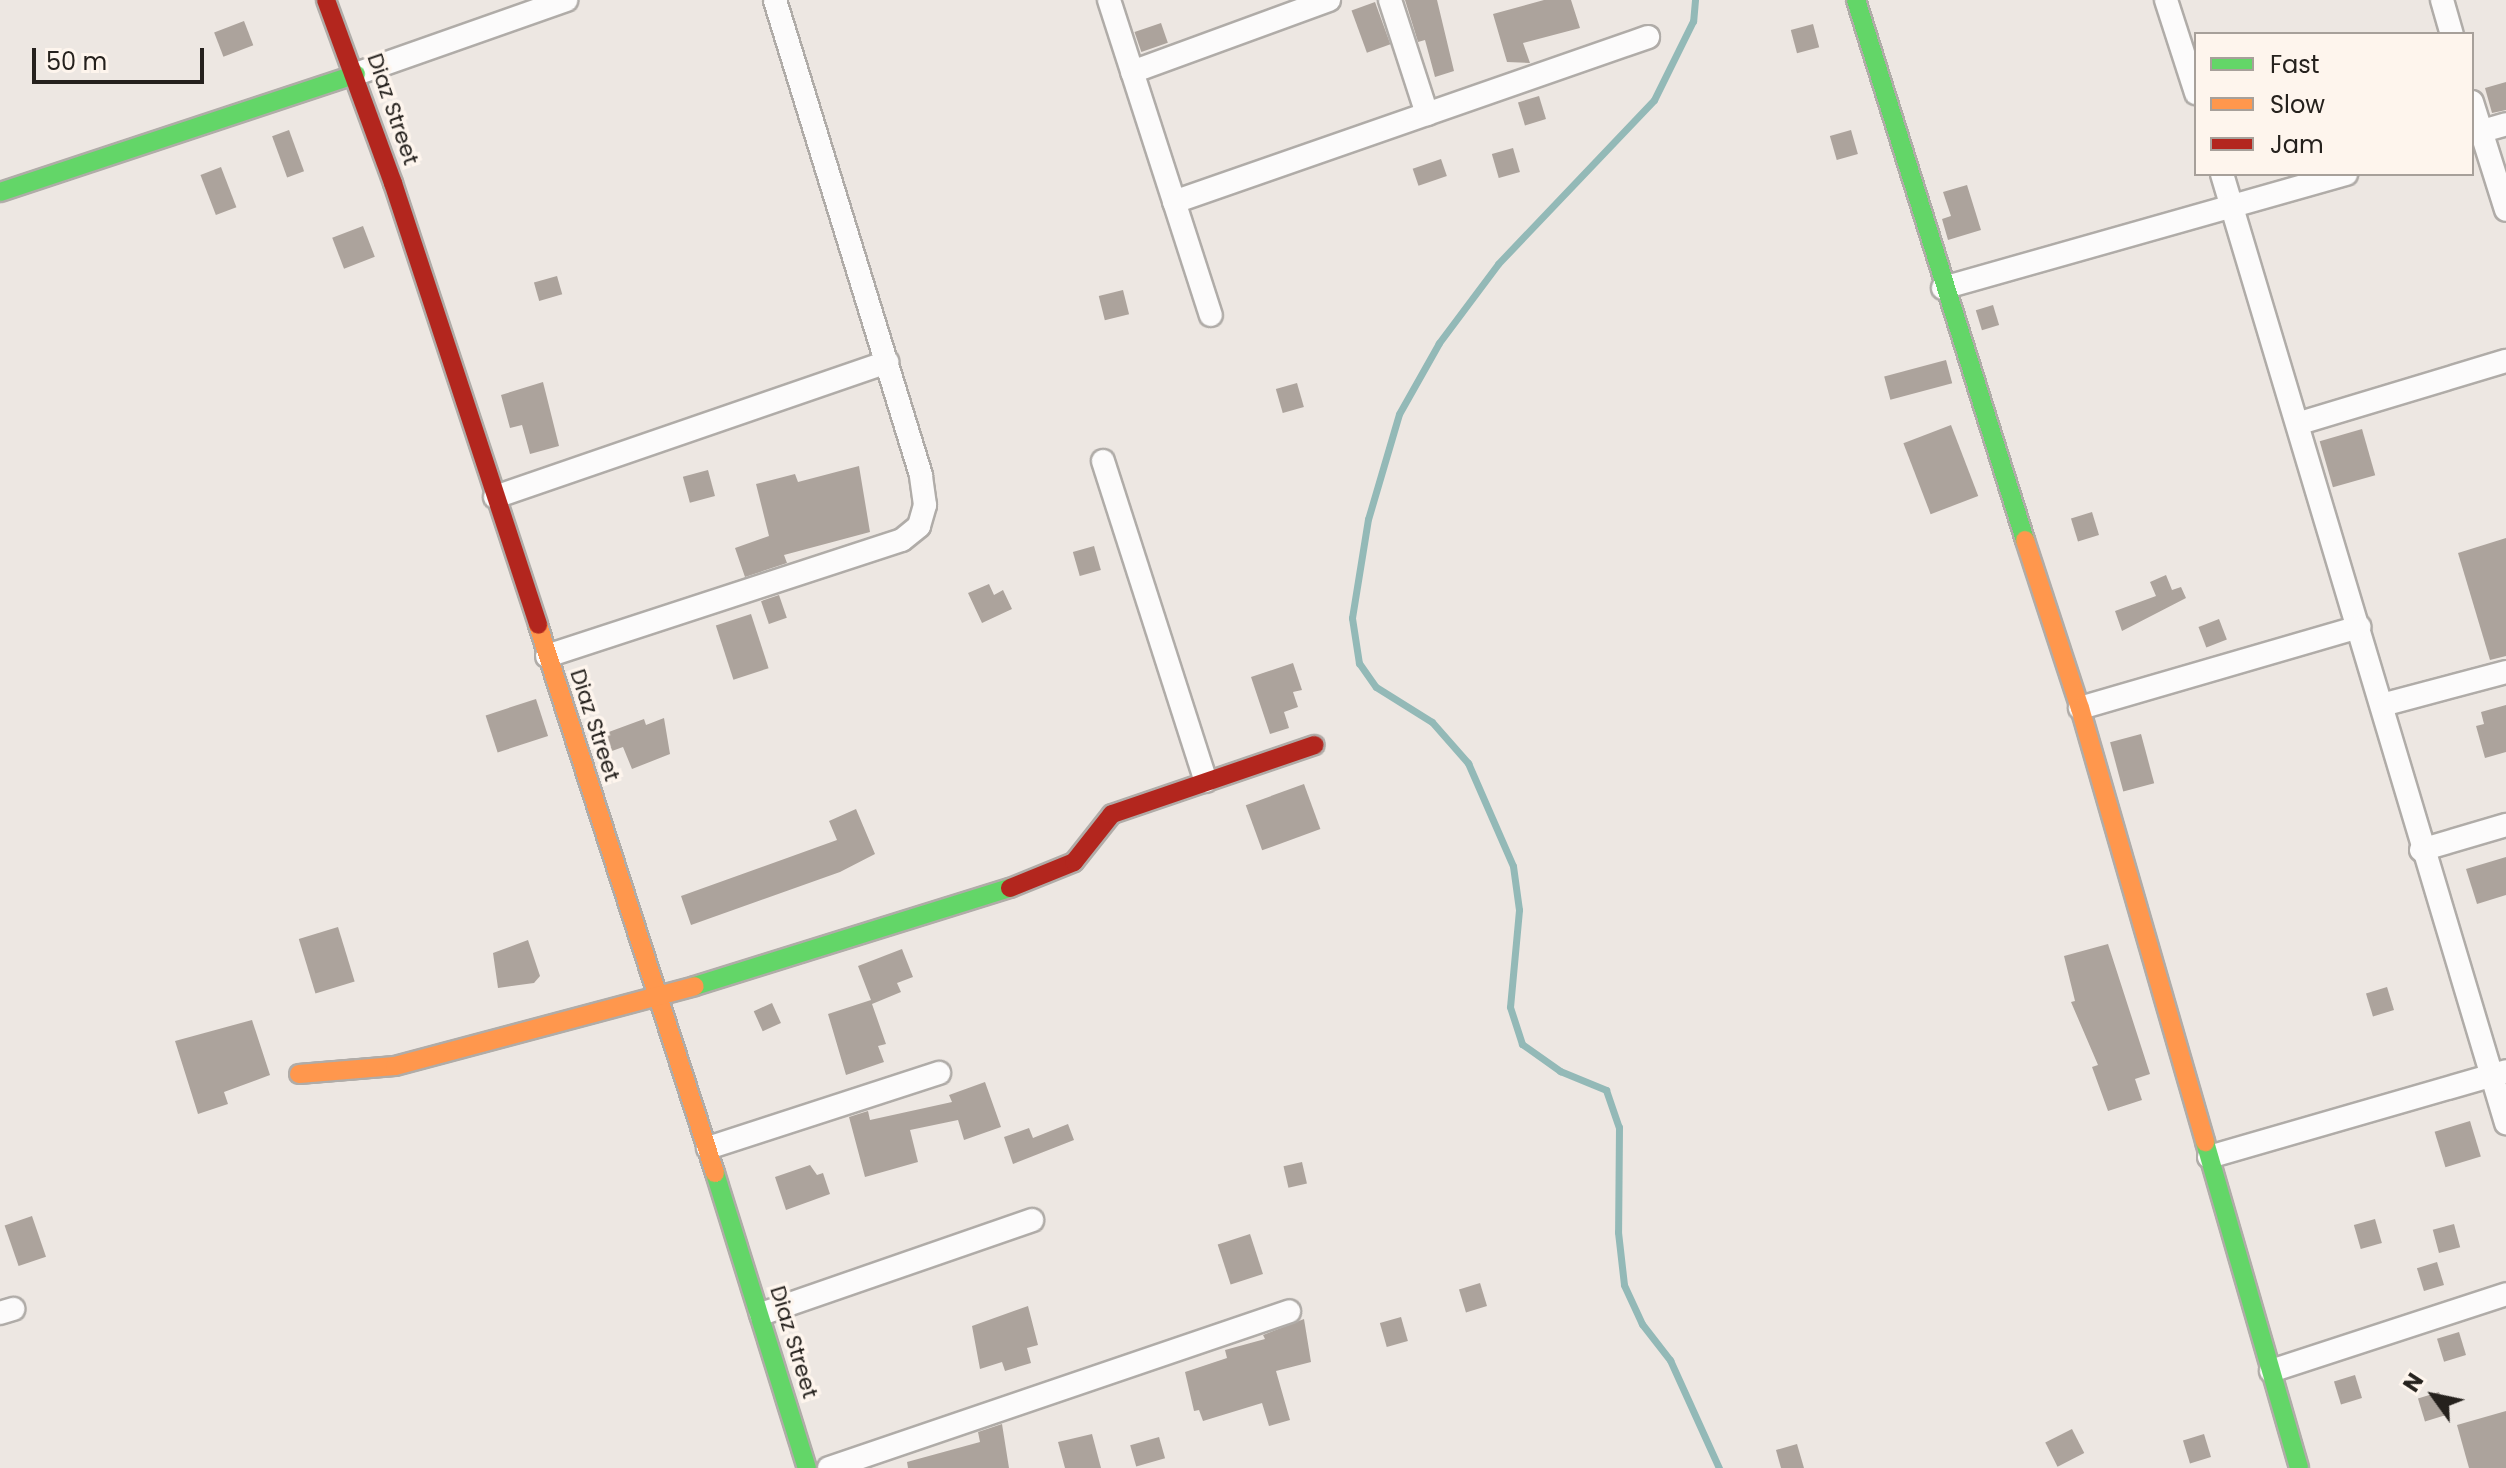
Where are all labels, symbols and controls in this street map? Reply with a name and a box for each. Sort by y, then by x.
scale bar [36,32,208,82]
legend [2194,32,2474,176]
text: 50 m [46,45,107,78]
text: Fast [2270,48,2320,81]
street label: Diaz Street [362,50,424,168]
text: Slow [2270,88,2325,121]
text: Jam [2270,128,2324,161]
street label: Diaz Street [565,666,625,784]
street label: Diaz Street [764,1283,824,1401]
north arrow [2394,1356,2474,1436]
text: N [2396,1367,2431,1398]

